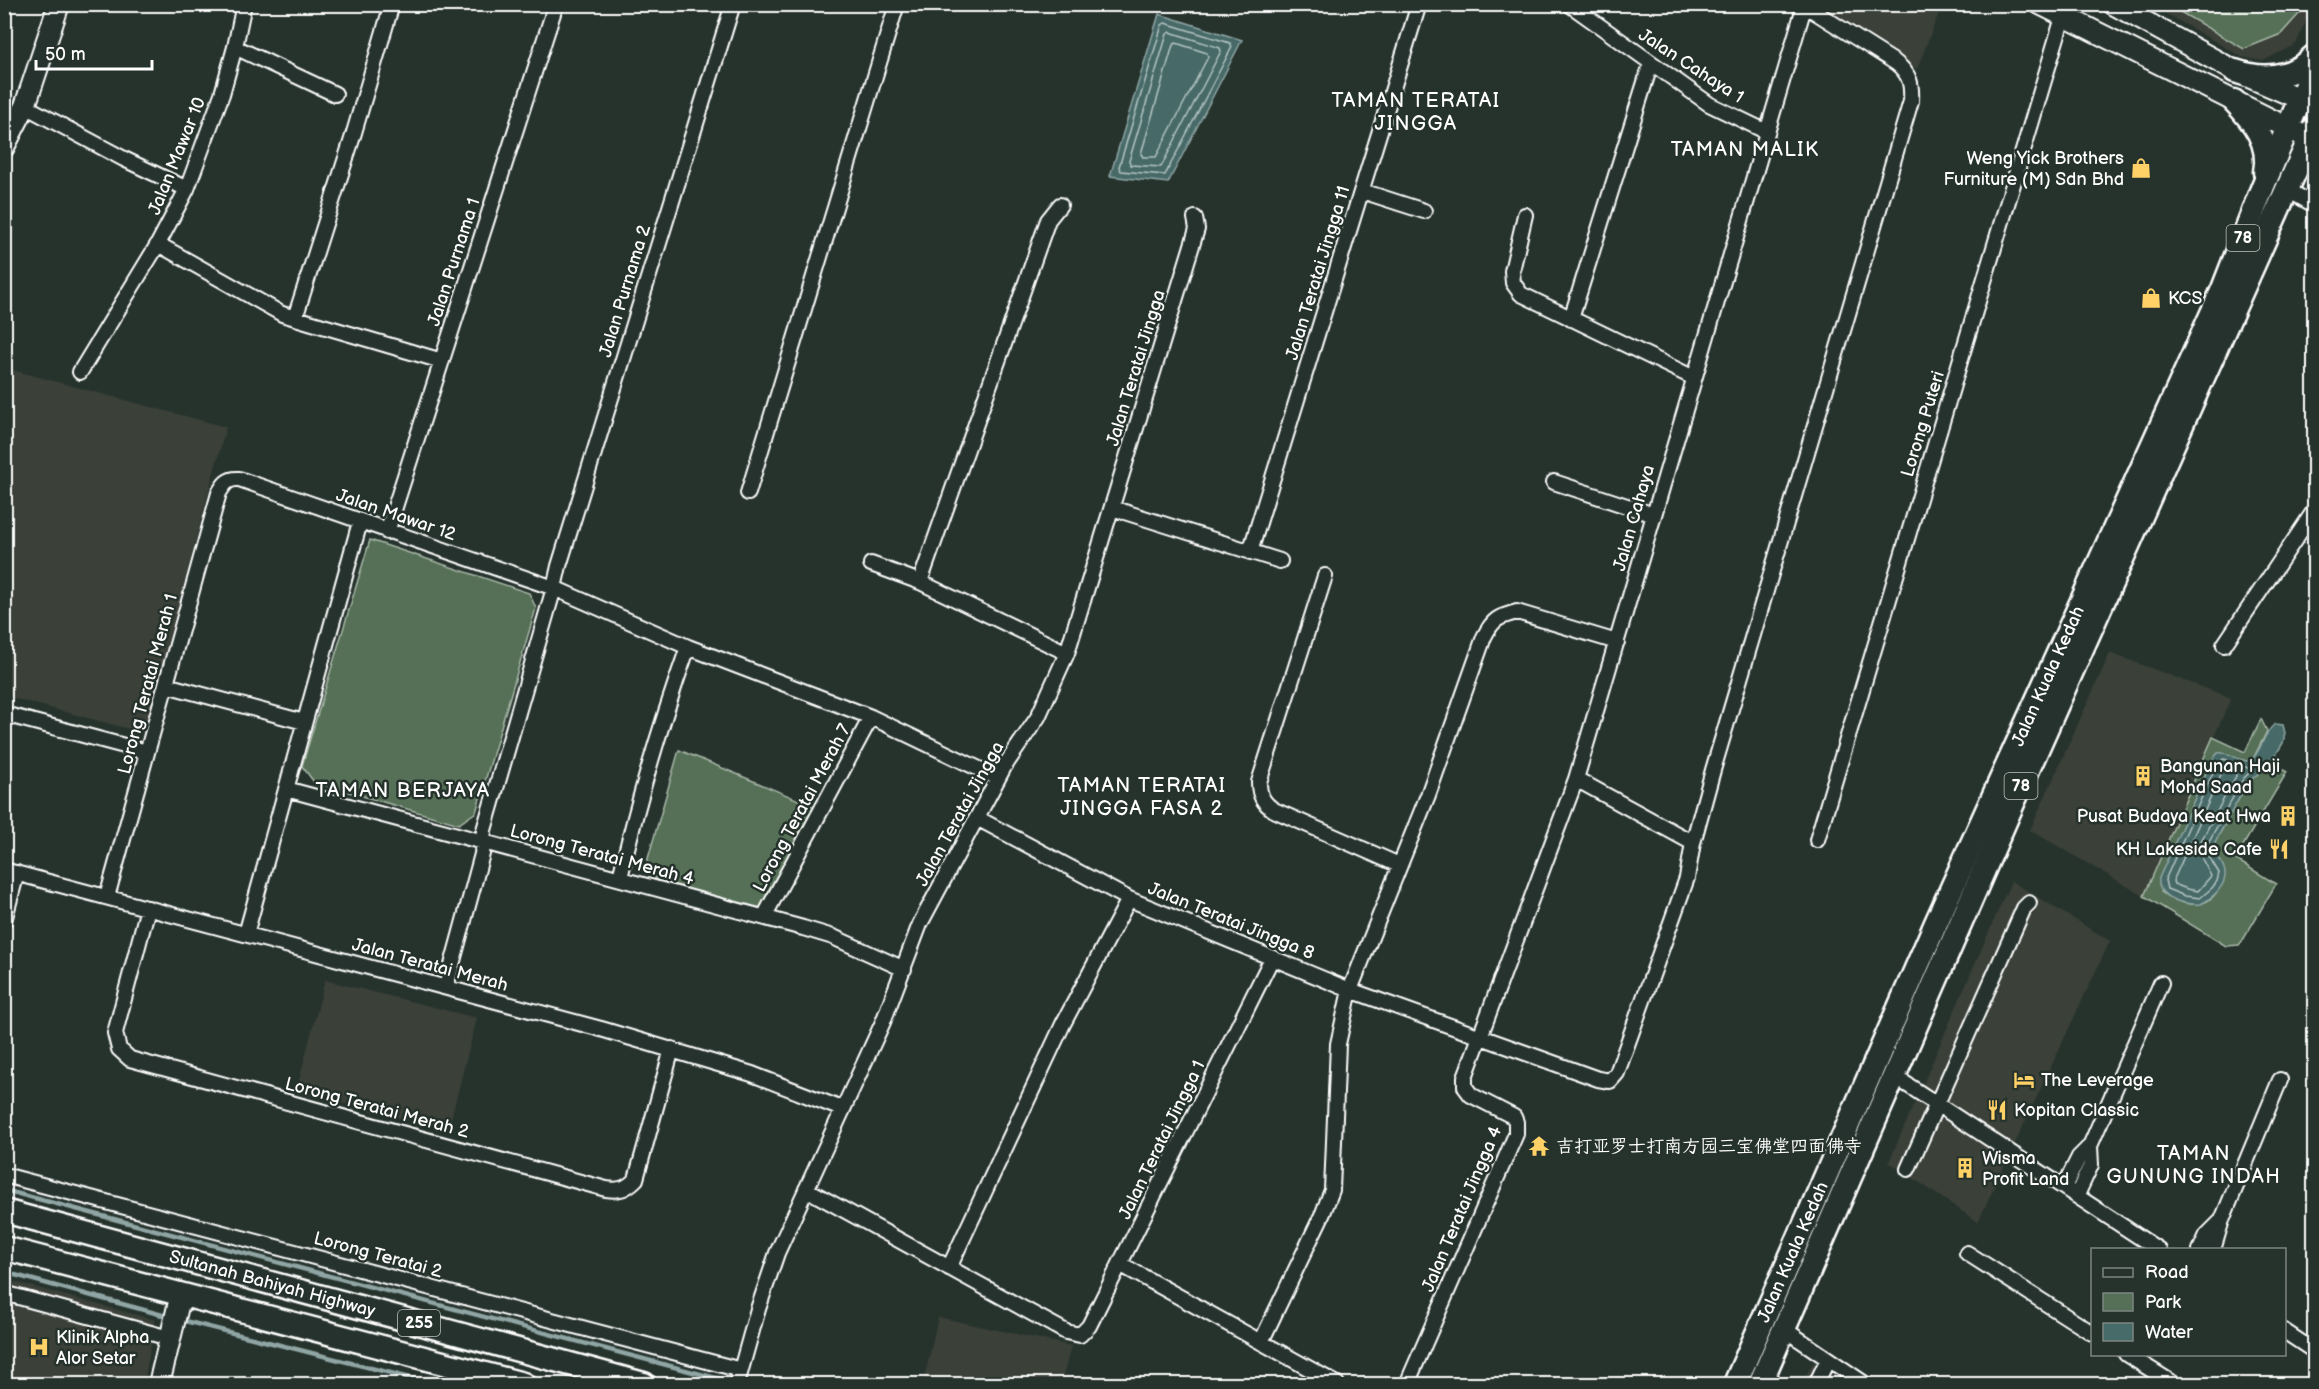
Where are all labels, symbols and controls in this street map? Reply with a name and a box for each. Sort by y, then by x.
street label: Jalan Cahaya 1 [1634,24,1748,108]
scale bar [36,33,152,71]
text: 50 m [45,44,86,65]
district label: TAMAN TERATAI JINGGA [1332,89,1501,136]
street label: Jalan Mawar 10 [144,94,210,218]
district label: TAMAN MALIK [1671,138,1819,162]
place label: Weng Yick Brothers Furniture (M) Sdn Bhd [1943,148,2124,190]
shop icon: Weng Yick Brothers Furniture (M) Sdn Bhd [2129,156,2153,180]
street label: Jalan Teratai Jingga 11 [1282,183,1354,363]
street label: Jalan Purnama 1 [423,195,485,329]
street label: Jalan Purnama 2 [595,222,655,360]
road number: 78 [2226,225,2260,251]
shop icon: KCS [2139,286,2163,310]
street label: Jalan Teratai Jingga [1102,287,1170,449]
place label: KCS [2168,288,2202,309]
street label: Lorong Puteri [1897,369,1949,479]
street label: Jalan Cahaya [1609,463,1659,573]
street label: Jalan Mawar 12 [333,485,459,545]
street label: Lorong Teratai Merah 1 [114,592,182,776]
street label: Jalan Kuala Kedah [2007,603,2089,749]
street label: Lorong Teratai Merah 7 [749,720,855,896]
street label: Jalan Teratai Jingga [912,738,1008,890]
place label: Bangunan Haji Mohd Saad [2160,756,2280,798]
building icon: Bangunan Haji Mohd Saad [2131,764,2155,788]
road number: 78 [2004,773,2038,799]
district label: TAMAN TERATAI JINGGA FASA 2 [1058,774,1227,821]
district label: TAMAN BERJAYA [316,779,490,803]
building icon: Pusat Budaya Keat Hwa [2276,804,2300,828]
place label: Pusat Budaya Keat Hwa [2077,806,2271,827]
street label: Lorong Teratai Merah 4 [508,820,696,890]
restaurant icon: KH Lakeside Cafe [2267,837,2291,861]
place label: KH Lakeside Cafe [2116,839,2262,860]
street label: Jalan Teratai Jingga 8 [1145,878,1317,964]
street label: Jalan Teratai Merah [350,934,510,996]
street label: Jalan Teratai Jingga 1 [1114,1057,1210,1223]
hotel icon: The Leverage [2012,1068,2036,1092]
place label: The Leverage [2041,1070,2154,1091]
street label: Lorong Teratai Merah 2 [283,1073,472,1143]
restaurant icon: Kopitan Classic [1985,1098,2009,1122]
place label: Kopitan Classic [2014,1100,2139,1121]
street label: Jalan Teratai Jingga 4 [1418,1123,1506,1295]
temple icon: 吉打亚罗士打南方园三宝佛堂四面佛寺 [1527,1134,1551,1158]
place label: 吉打亚罗士打南方园三宝佛堂四面佛寺 [1556,1136,1862,1157]
district label: TAMAN GUNUNG INDAH [2107,1142,2281,1189]
place label: Wisma Profit Land [1982,1148,2069,1190]
building icon: Wisma Profit Land [1953,1156,1977,1180]
street label: Jalan Kuala Kedah [1753,1178,1832,1326]
street label: Lorong Teratai 2 [312,1228,445,1282]
street label: Sultanah Bahiyah Highway [167,1246,379,1322]
legend [2091,1248,2286,1356]
text: Road [2145,1262,2189,1283]
text: Park [2145,1292,2181,1313]
road number: 255 [398,1310,440,1336]
text: Water [2145,1322,2193,1343]
place label: Klinik Alpha Alor Setar [56,1327,149,1369]
hospital icon: Klinik Alpha Alor Setar [27,1335,51,1359]

